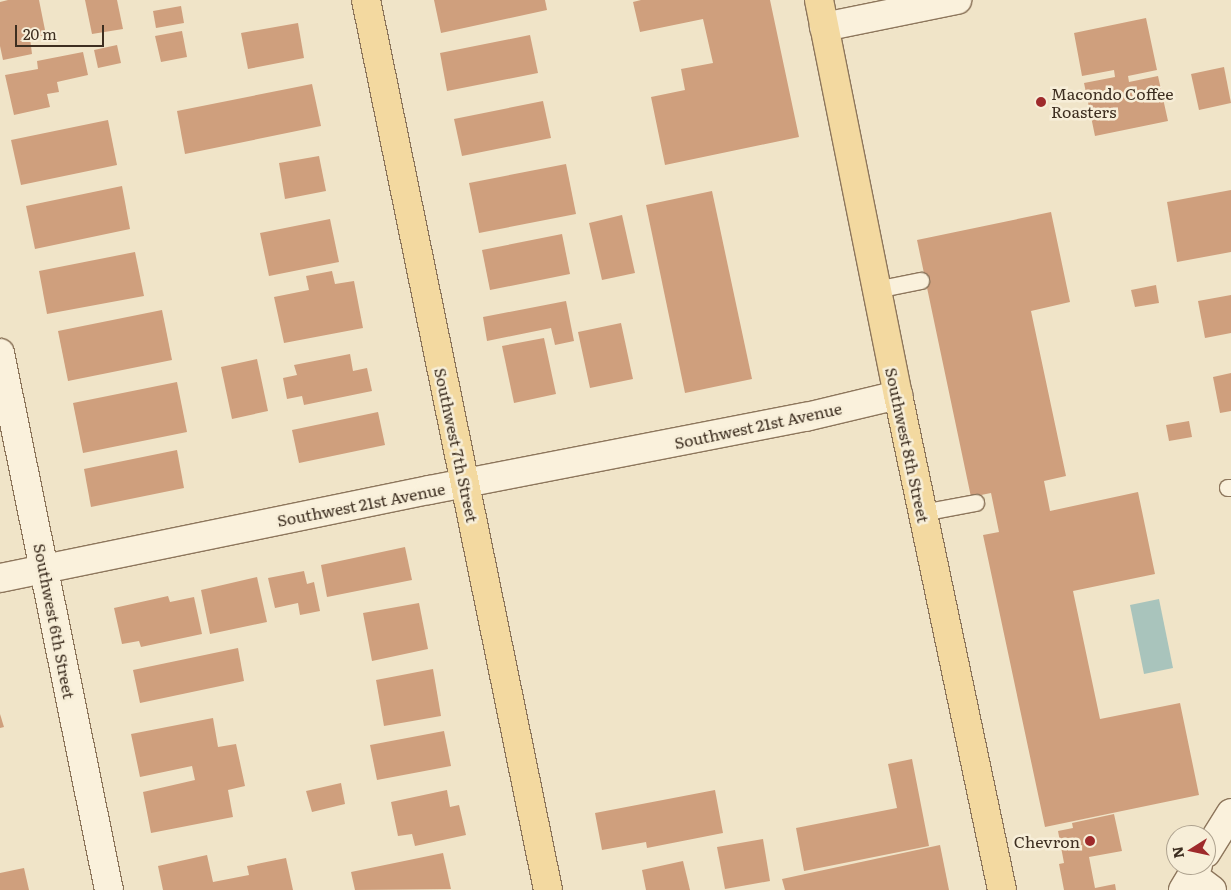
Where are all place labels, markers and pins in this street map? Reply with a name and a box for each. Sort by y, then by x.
place label: Macondo Coffee Roasters [1051,83,1174,121]
marker: Macondo Coffee Roasters [1035,96,1047,108]
place label: Chevron [1014,831,1080,851]
marker: Chevron [1084,835,1096,847]

